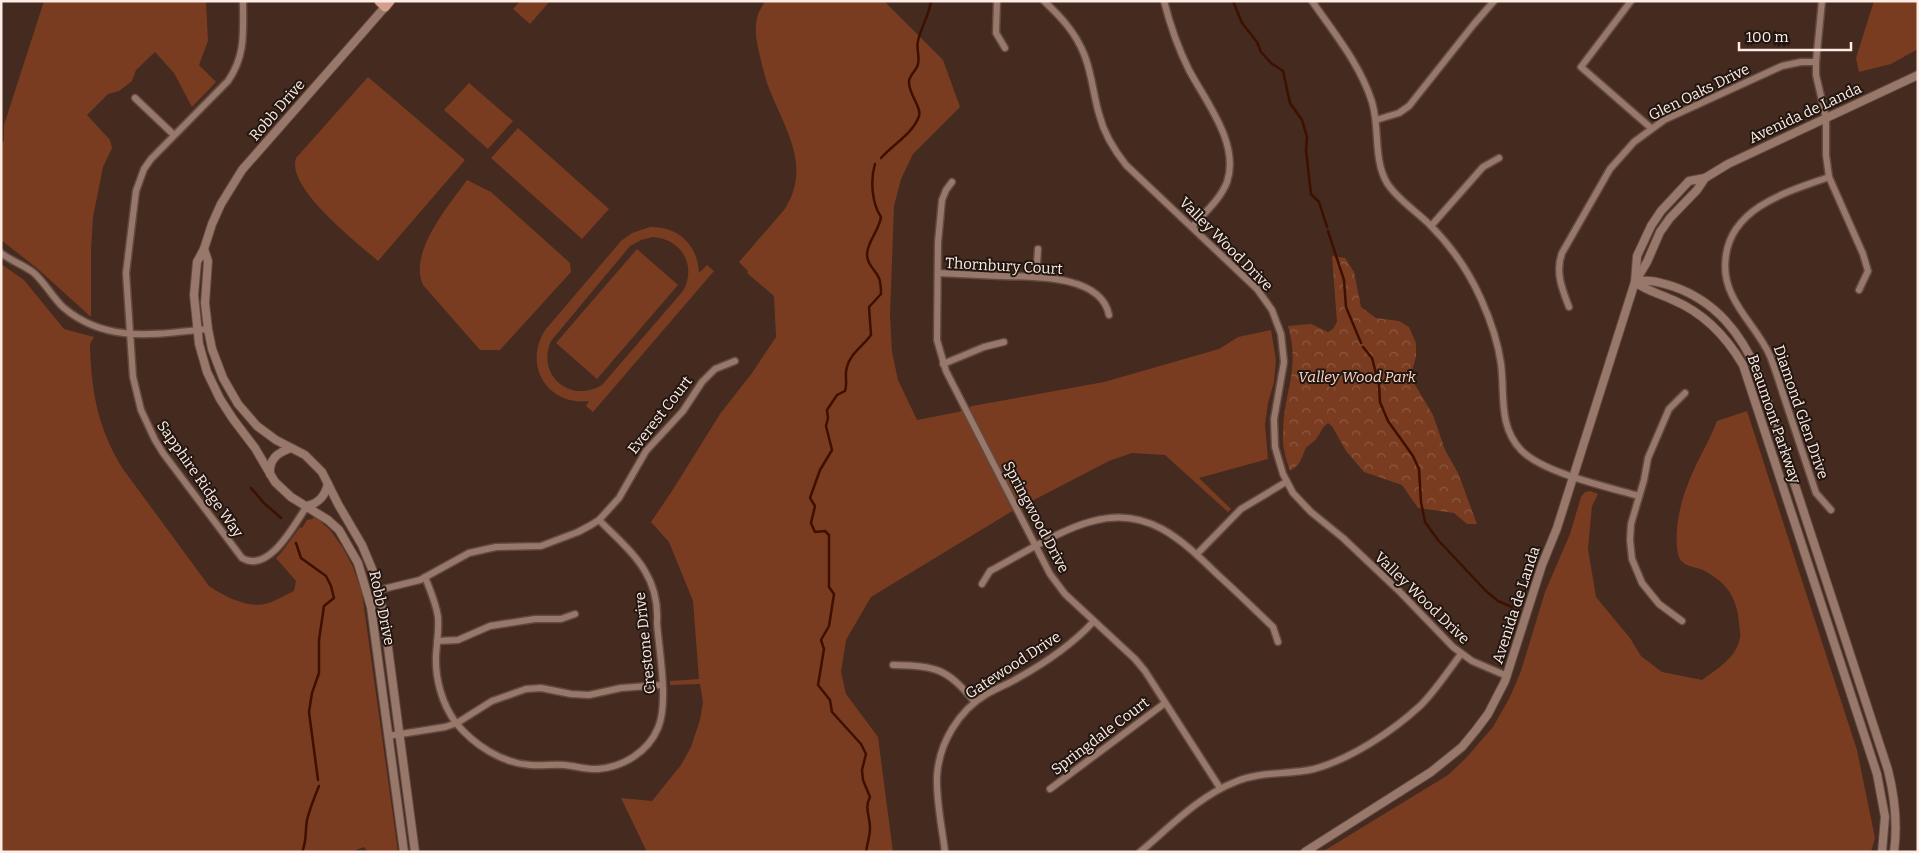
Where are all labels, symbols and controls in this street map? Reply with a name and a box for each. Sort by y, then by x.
scale bar [1739,20,1852,52]
text: 100 m [1746,28,1789,46]
street label: Glen Oaks Drive [1646,60,1752,124]
street label: Robb Drive [245,76,309,144]
street label: Avenida de Landa [1746,79,1864,147]
street label: Valley Wood Drive [1175,193,1277,295]
street label: Thornbury Court [945,254,1064,278]
street label: Diamond Glen Drive [1770,343,1832,481]
street label: Beaumont Parkway [1744,352,1804,486]
park label: Valley Wood Park [1298,368,1417,386]
street label: Everest Court [624,372,696,458]
street label: Sapphire Ridge Way [153,417,247,541]
street label: Springwood Drive [999,458,1073,576]
street label: Avenida de Landa [1489,544,1543,666]
street label: Valley Wood Drive [1371,548,1473,648]
street label: Robb Drive [365,569,399,647]
street label: Crestone Drive [631,591,659,695]
street label: Gatewood Drive [962,627,1064,703]
street label: Springdale Court [1048,693,1153,779]

